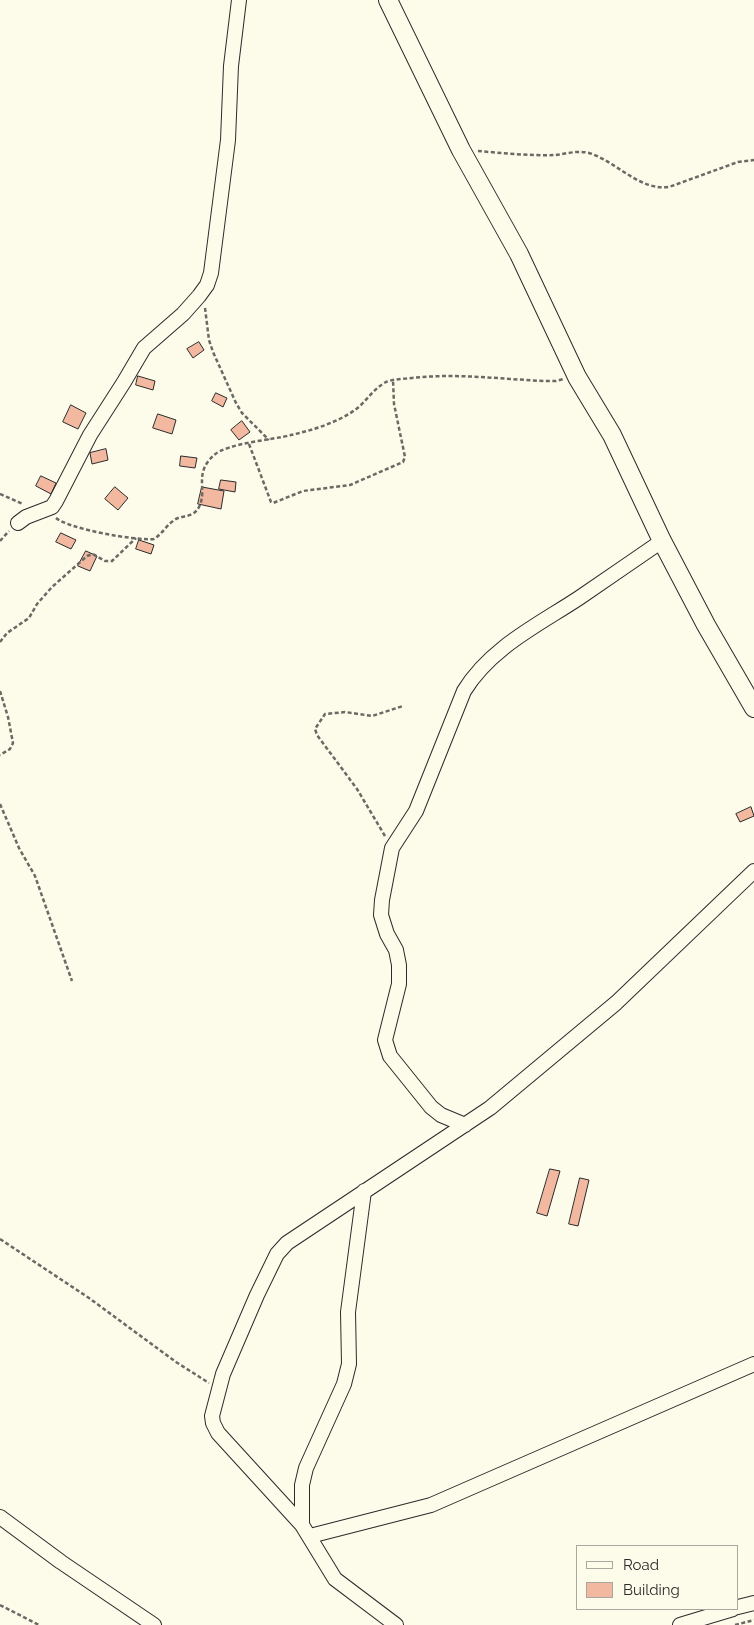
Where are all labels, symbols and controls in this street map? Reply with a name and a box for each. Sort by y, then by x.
legend [576,1545,739,1610]
text: Road [623,1556,659,1574]
text: Building [623,1581,680,1599]

